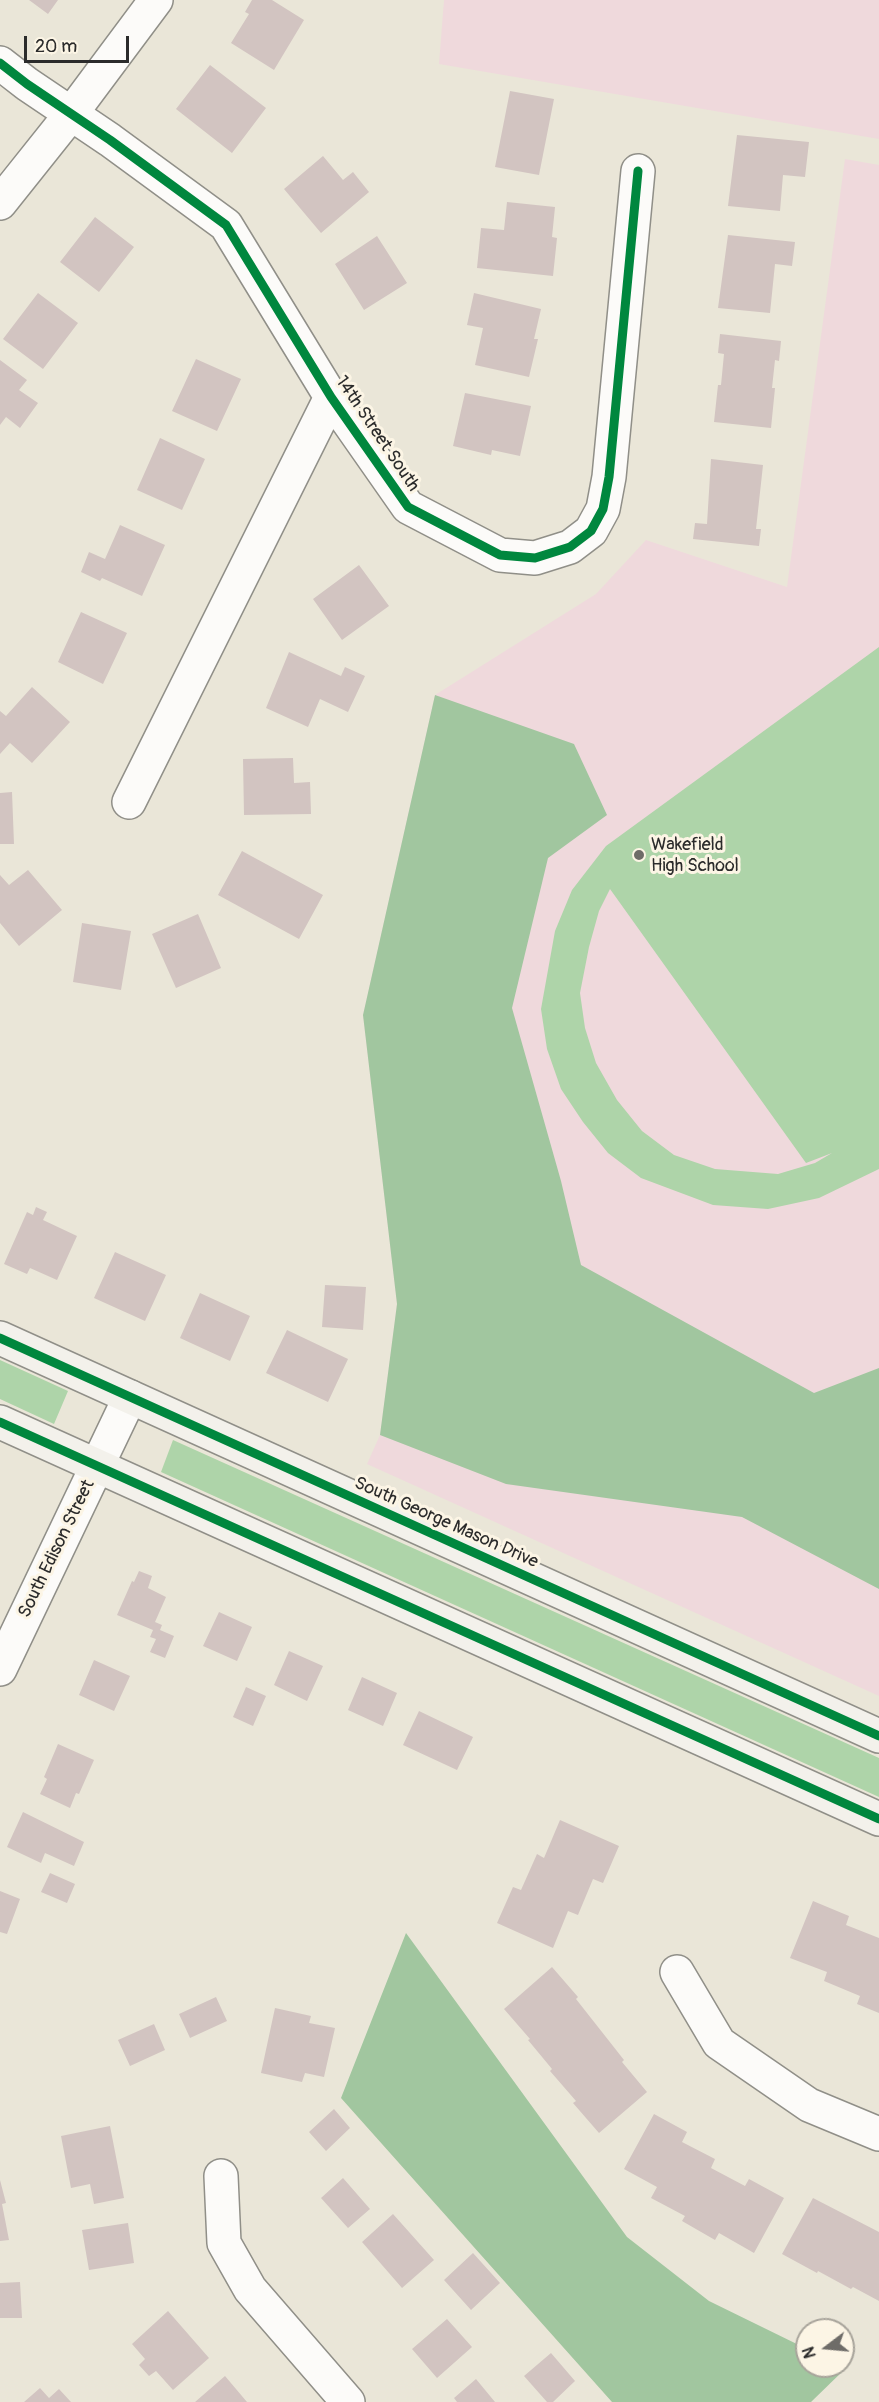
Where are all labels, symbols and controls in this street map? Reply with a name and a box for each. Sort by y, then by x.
scale bar [27,24,132,62]
text: 20 m [35,35,77,58]
street label: 14th Street South [330,372,424,496]
place label: Wakefield High School [651,834,739,876]
marker: Wakefield High School [632,848,646,862]
street label: South George Mason Drive [351,1473,541,1573]
street label: South Edison Street [14,1477,100,1621]
north arrow [795,2318,855,2378]
text: N [799,2344,821,2360]

